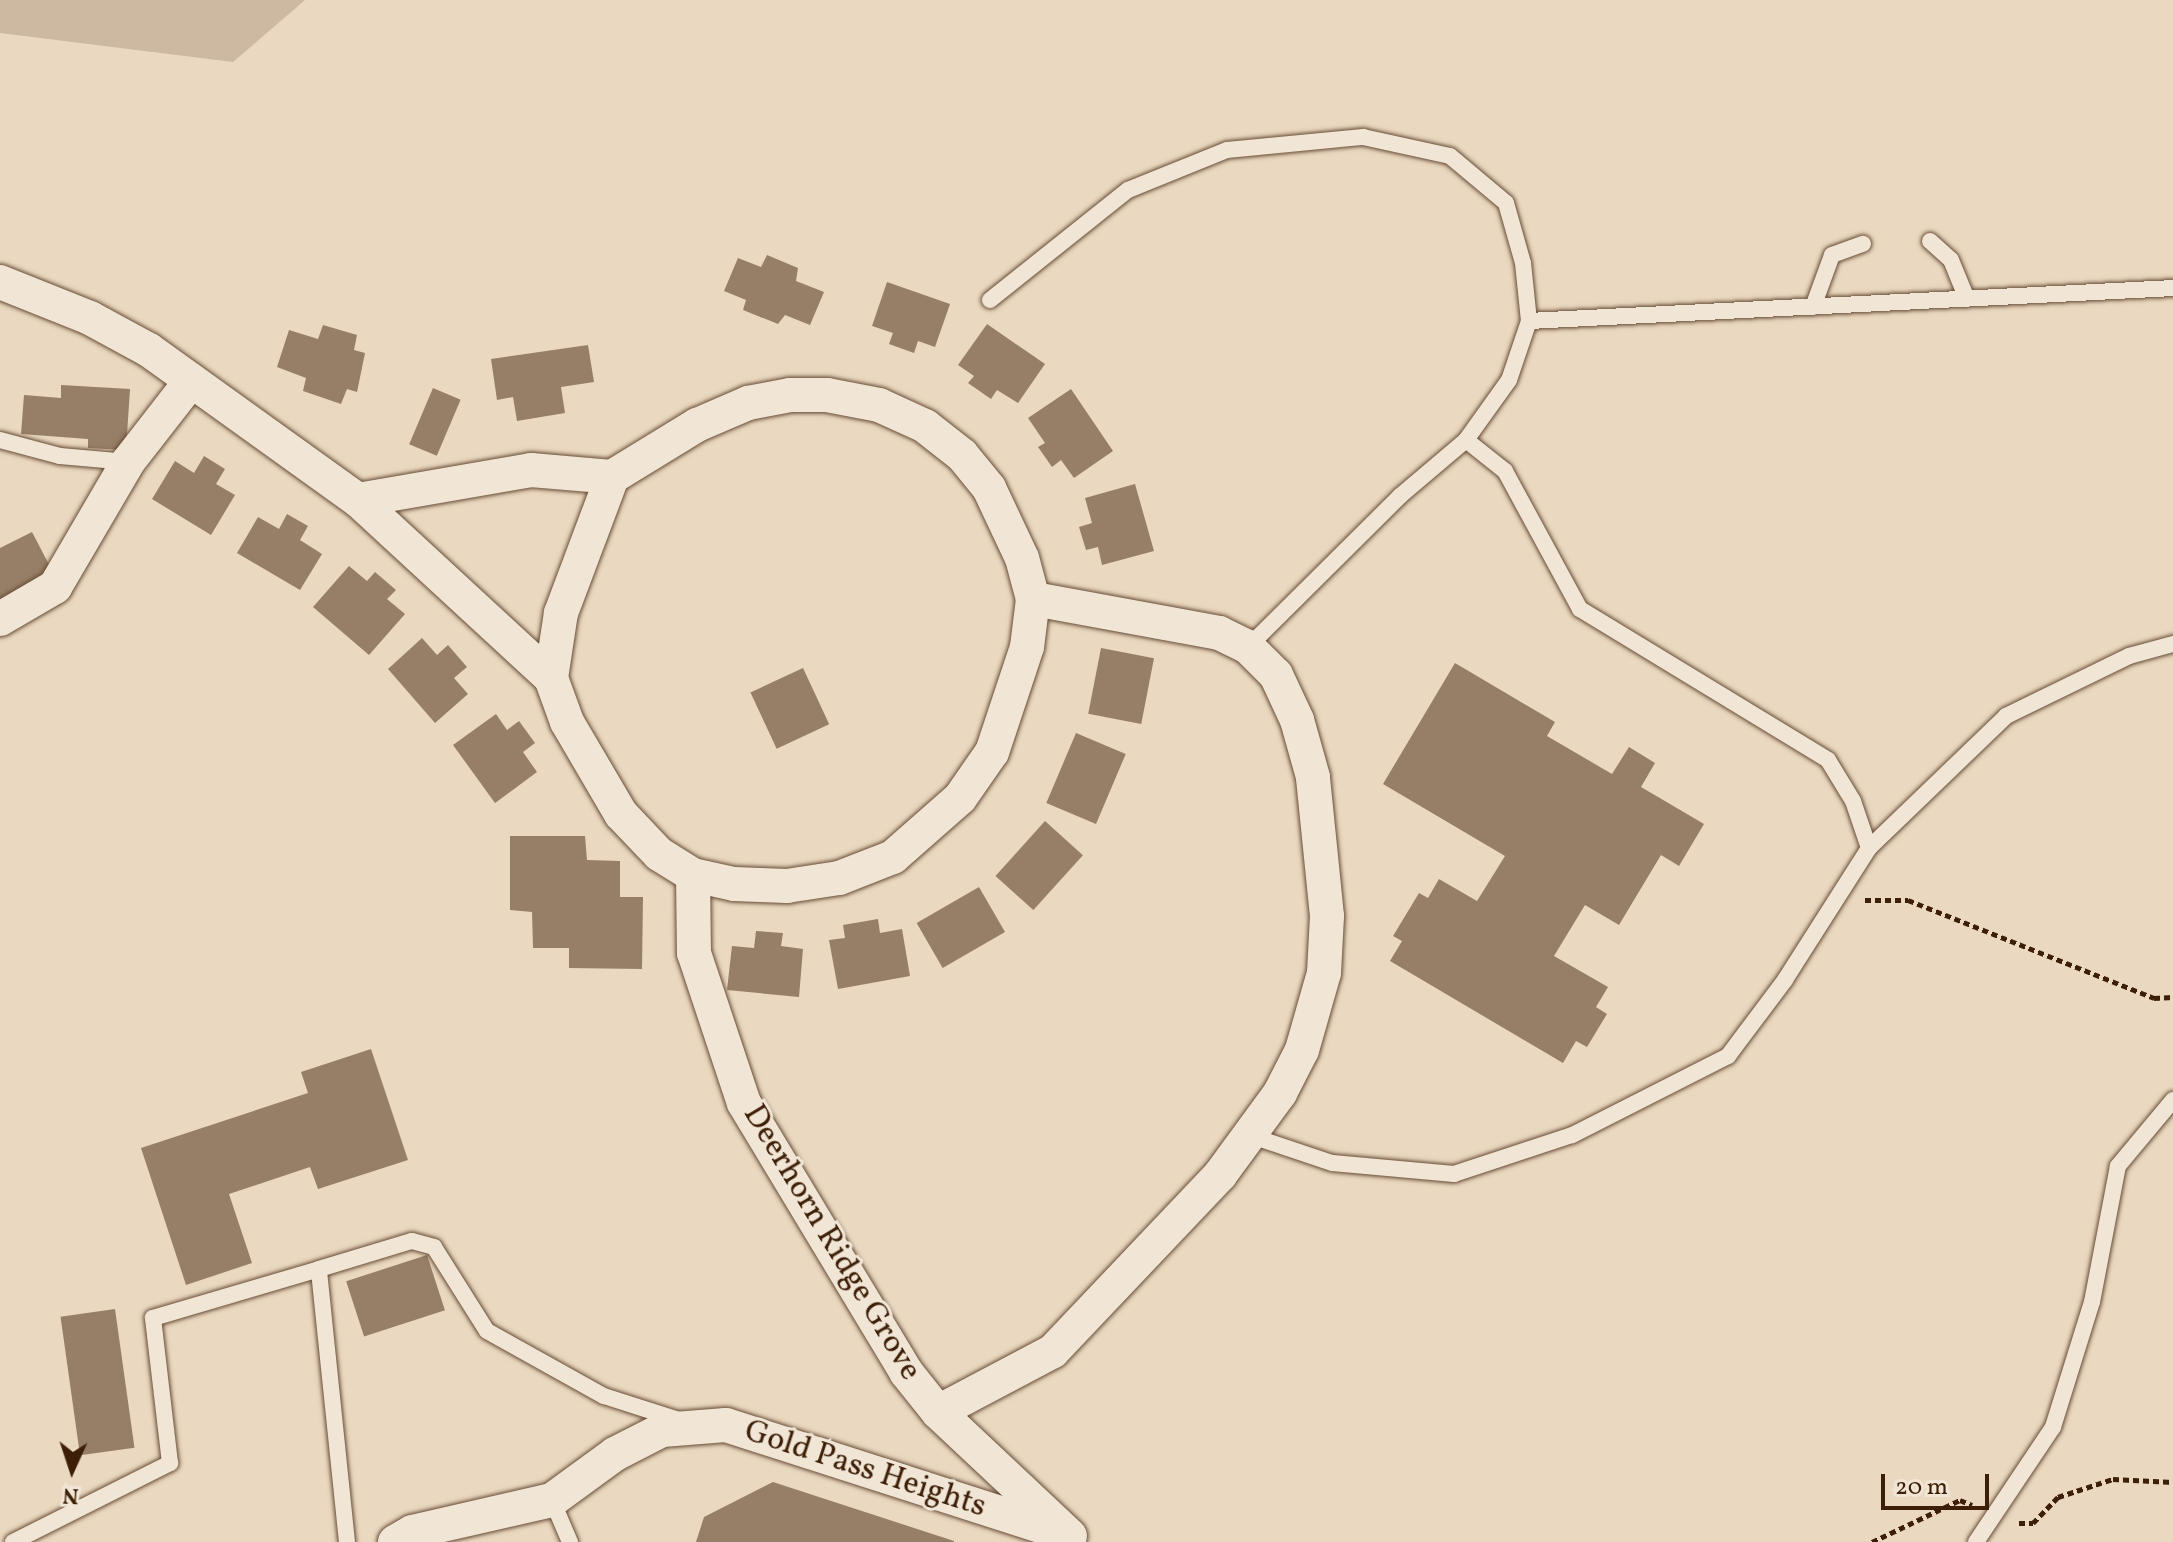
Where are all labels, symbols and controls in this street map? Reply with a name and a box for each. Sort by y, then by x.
street label: Deerhorn Ridge Grove [733,1098,929,1388]
street label: Gold Pass Heights [739,1413,991,1527]
north arrow [32,1430,112,1510]
scale bar [1885,1458,1993,1508]
text: 20 m [1895,1471,1948,1505]
text: N [62,1479,80,1510]

